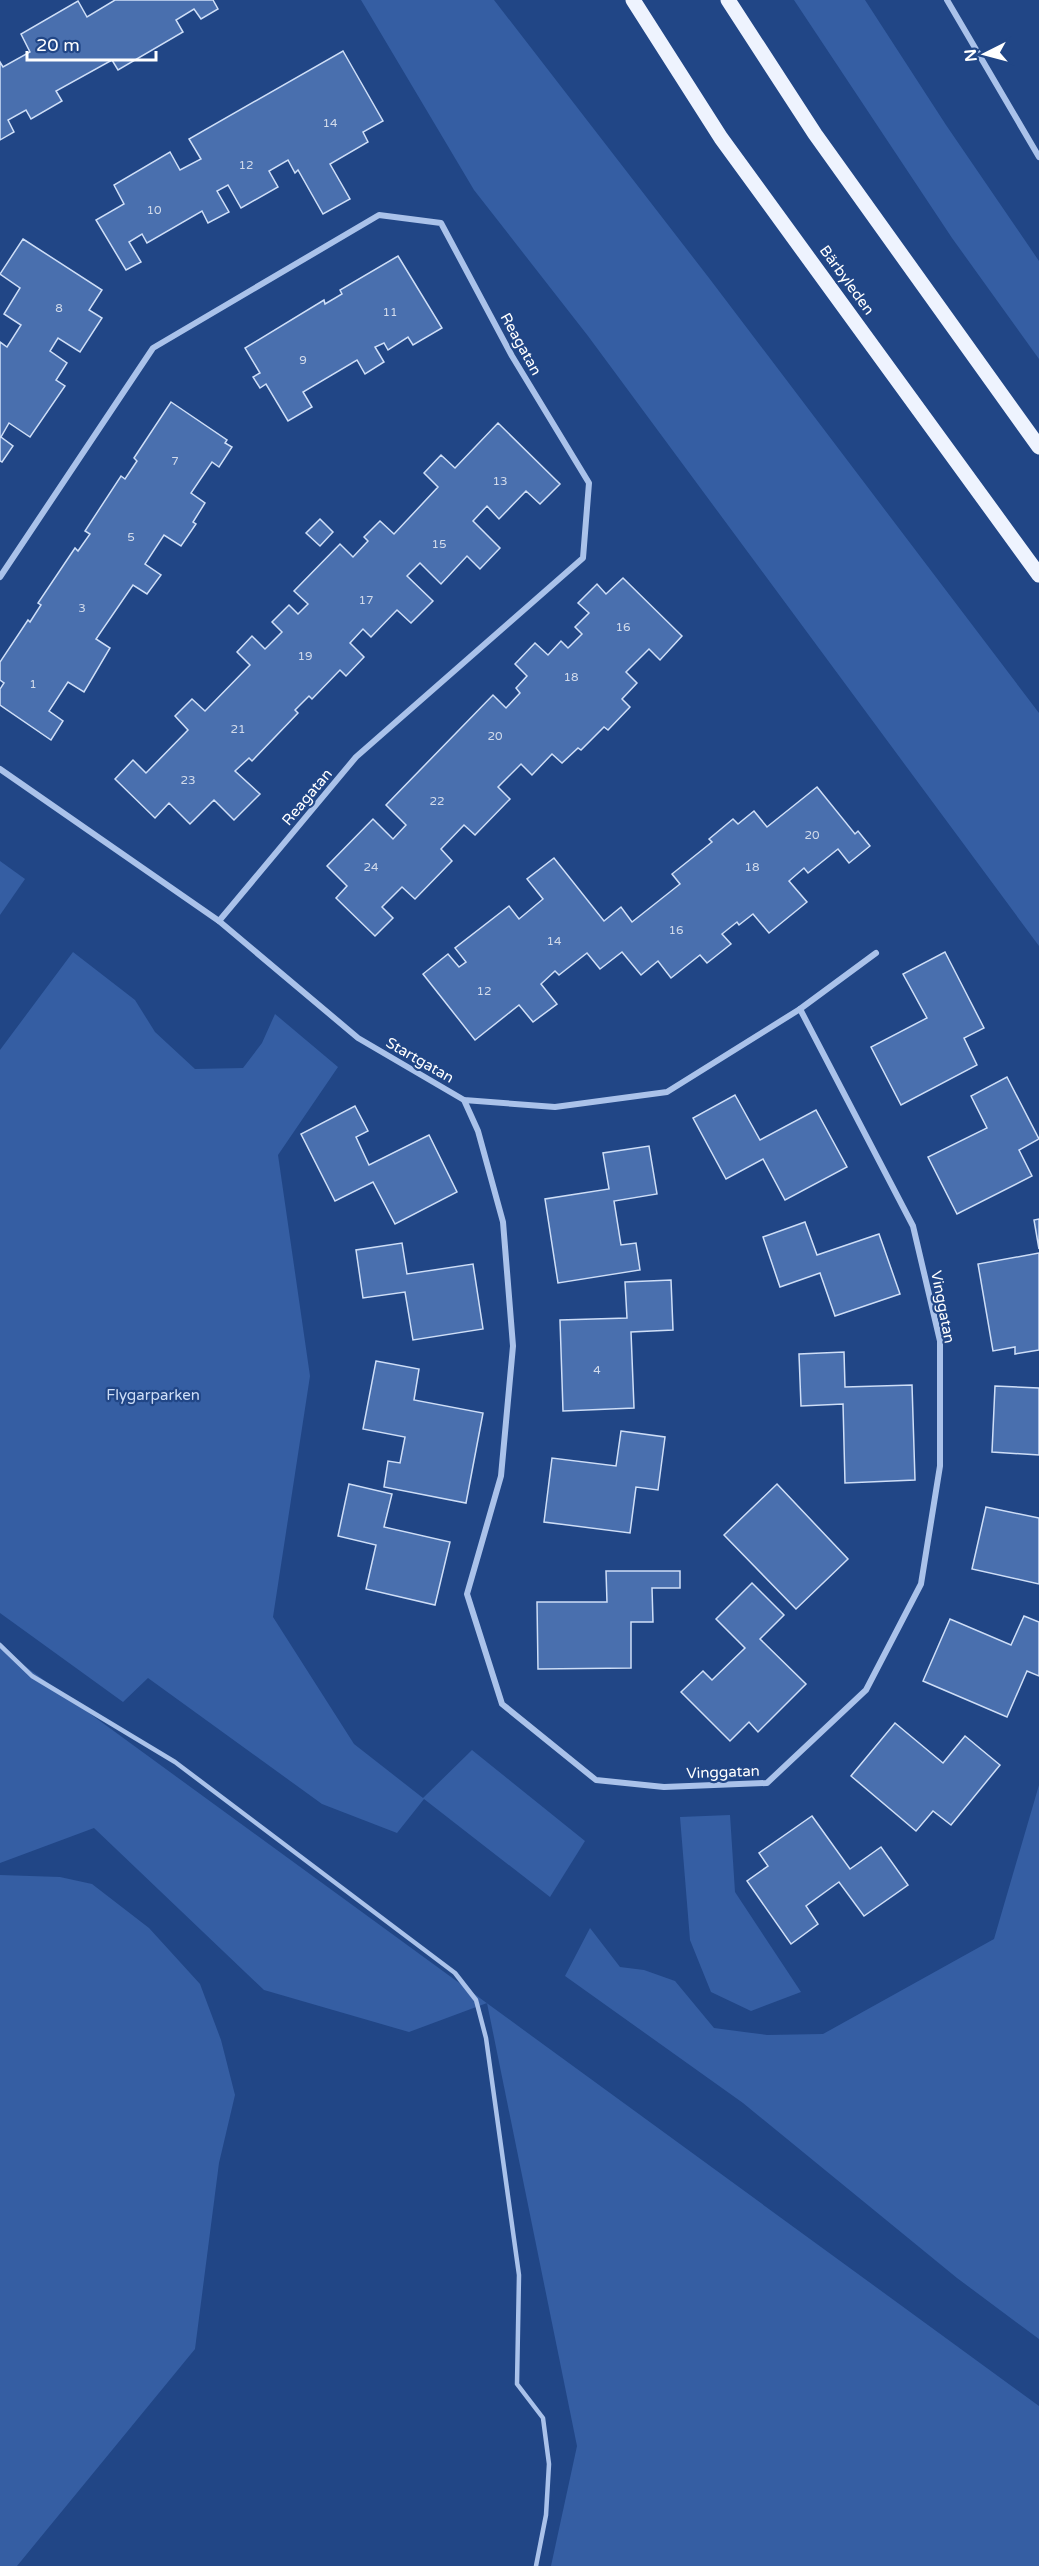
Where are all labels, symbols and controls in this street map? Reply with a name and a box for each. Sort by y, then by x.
scale bar [27,24,156,62]
north arrow [955,24,1015,84]
text: 20 m [36,34,80,56]
text: N [960,48,982,63]
house number: 14 [322,116,338,130]
house number: 12 [238,158,254,172]
house number: 10 [146,203,162,217]
street label: Bärbyleden [816,242,878,318]
house number: 8 [55,301,63,315]
house number: 11 [382,305,398,319]
street label: Reagatan [496,310,546,378]
house number: 9 [299,353,307,367]
house number: 7 [171,454,179,468]
house number: 13 [492,474,508,488]
house number: 5 [127,530,135,544]
house number: 15 [431,537,447,551]
house number: 17 [358,593,374,607]
house number: 3 [78,601,86,615]
house number: 16 [615,620,631,634]
house number: 19 [297,649,313,663]
house number: 18 [563,670,579,684]
house number: 1 [29,677,37,691]
house number: 21 [230,722,246,736]
house number: 20 [487,729,503,743]
street label: Reagatan [278,765,336,829]
house number: 23 [180,773,196,787]
house number: 22 [429,794,445,808]
house number: 20 [804,828,820,842]
house number: 24 [363,860,379,874]
house number: 18 [744,860,760,874]
house number: 16 [668,923,684,937]
house number: 14 [546,934,562,948]
house number: 12 [476,984,492,998]
street label: Startgatan [383,1033,457,1087]
street label: Vinggatan [927,1269,959,1345]
house number: 4 [593,1363,601,1377]
park label: Flygarparken [106,1386,200,1404]
street label: Vinggatan [686,1762,760,1782]

